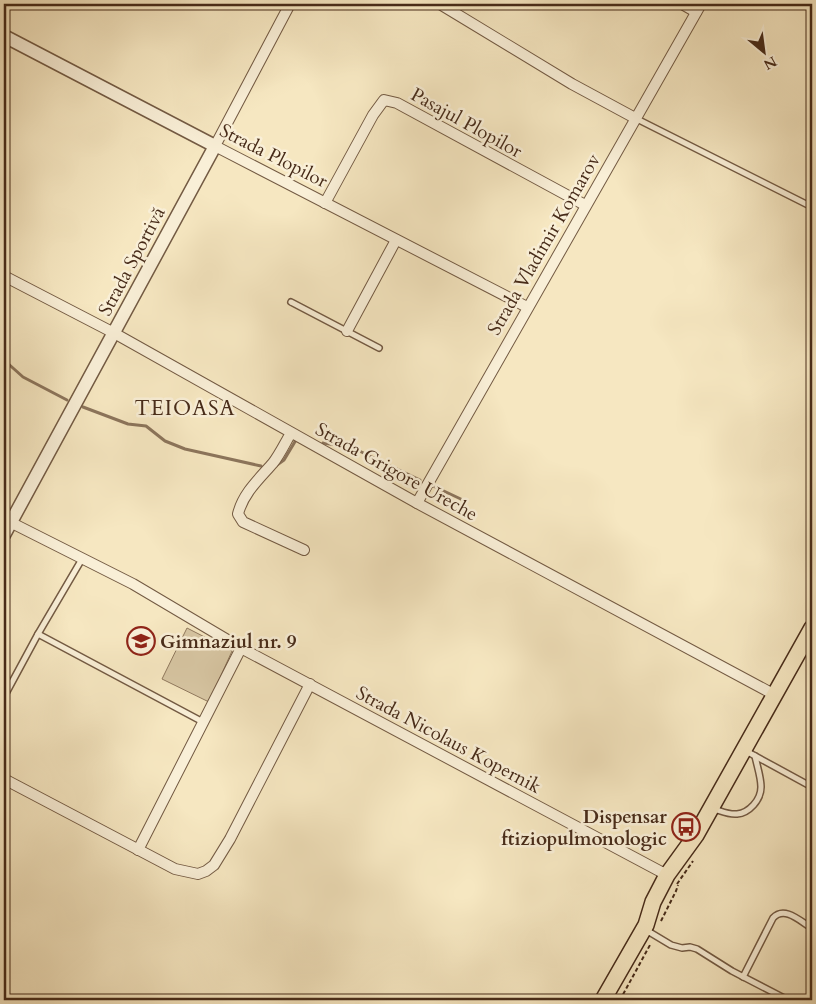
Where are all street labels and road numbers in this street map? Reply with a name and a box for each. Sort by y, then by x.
street label: Pasajul Plopilor [406,82,527,164]
street label: Strada Plopilor [215,118,332,194]
street label: Strada Vladimir Komarov [481,149,607,340]
street label: Strada Sportivă [92,202,172,321]
street label: Strada Grigore Ureche [311,416,482,527]
street label: Strada Nicolaus Kopernik [352,680,546,800]

